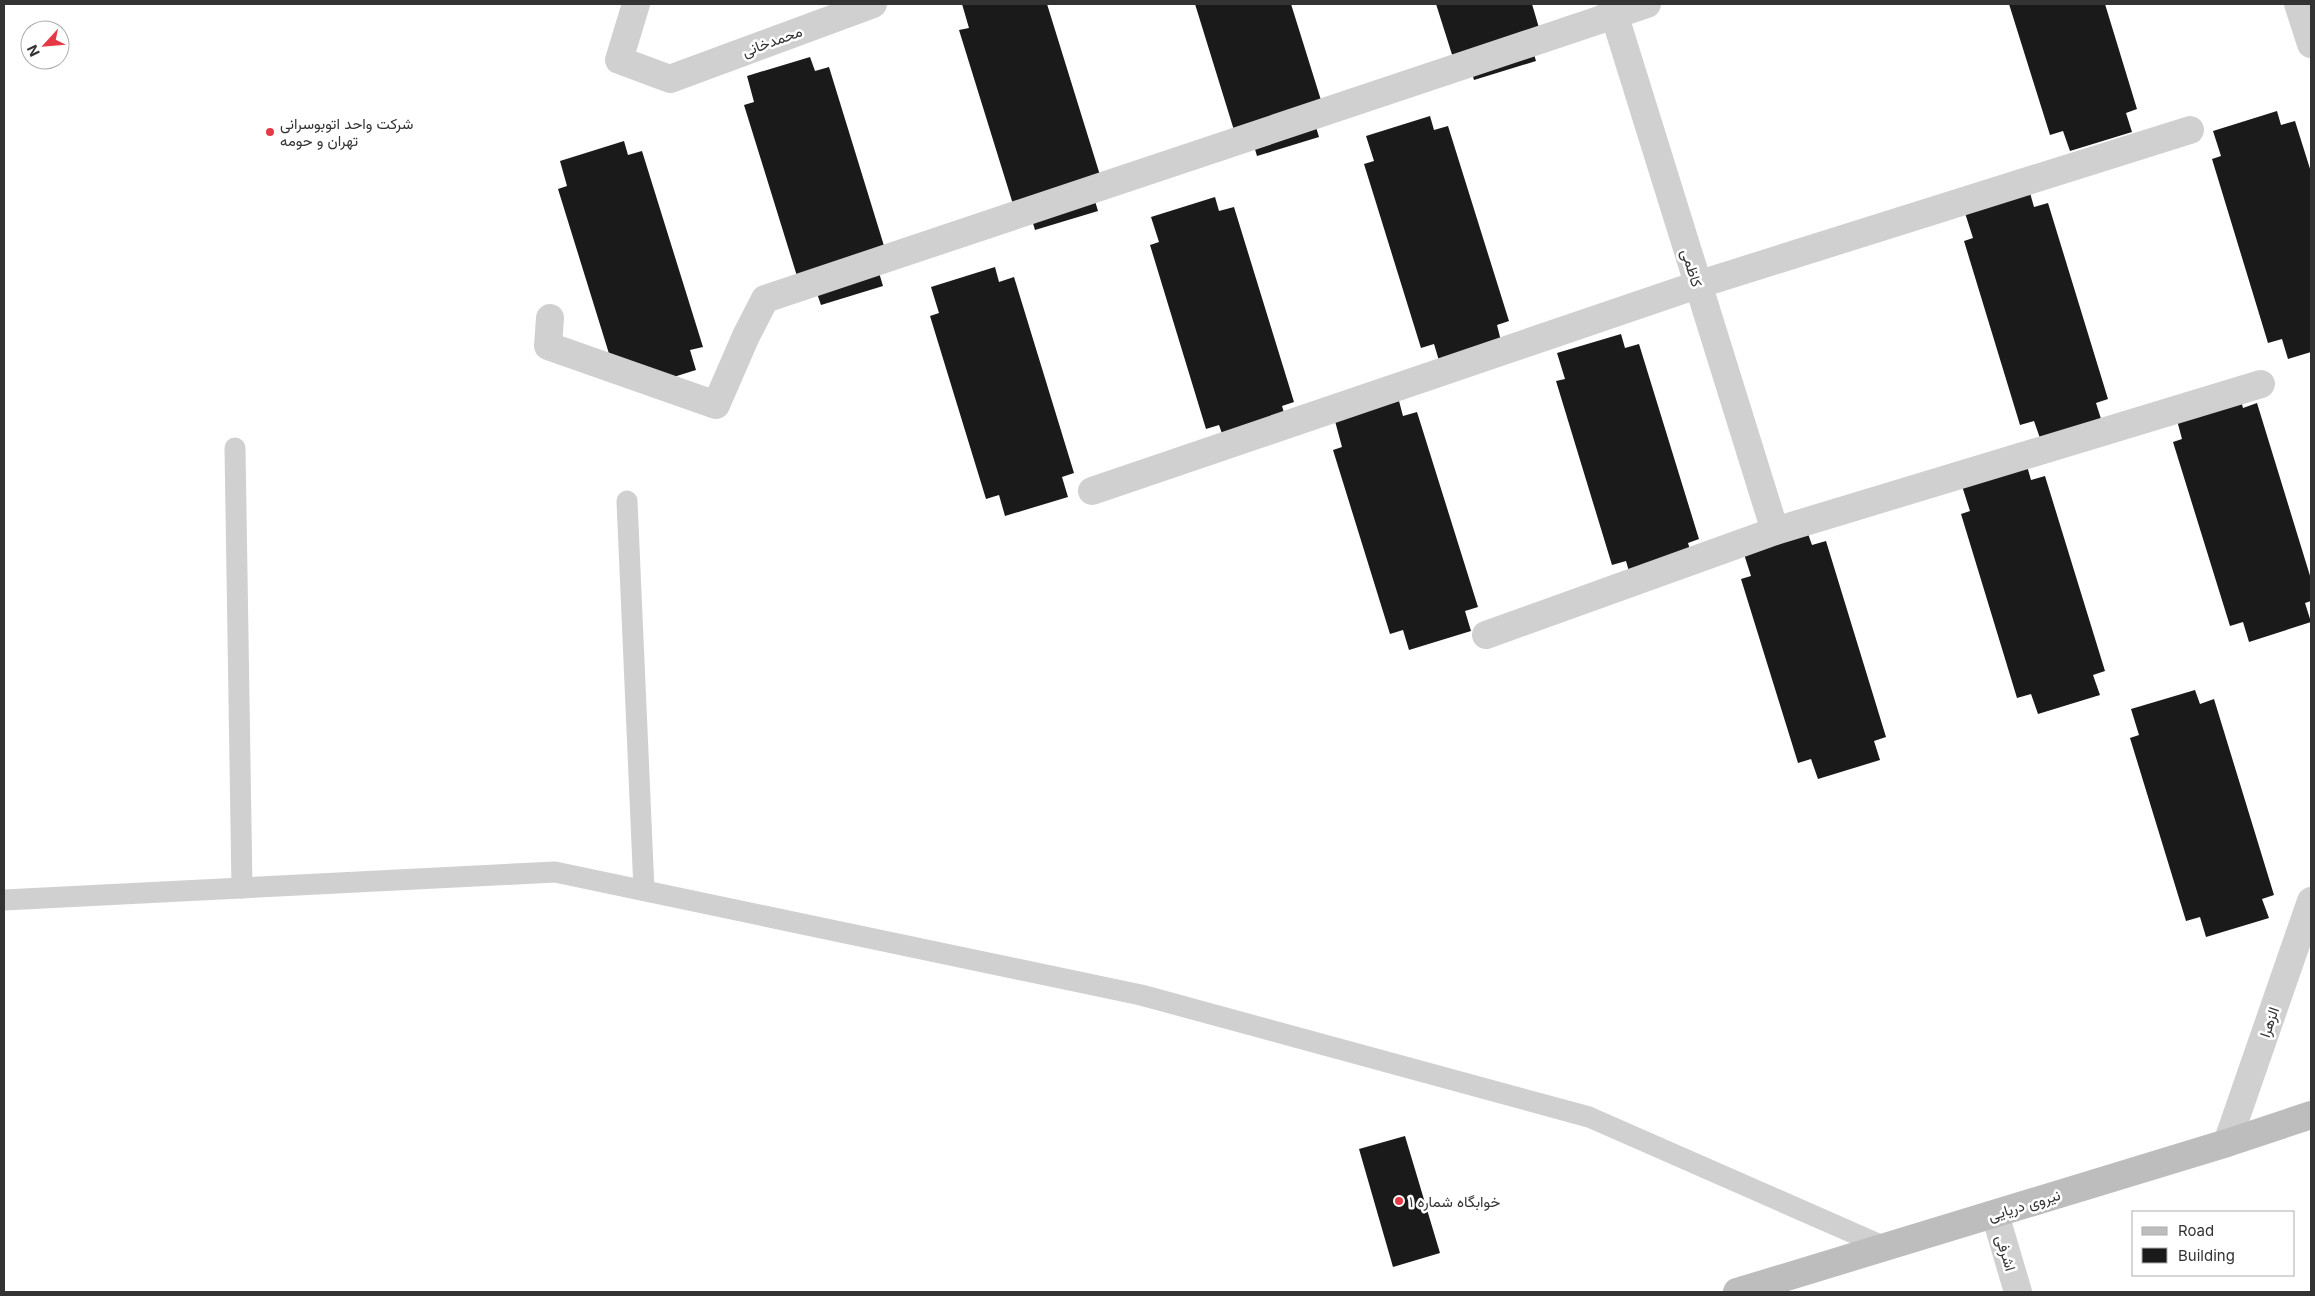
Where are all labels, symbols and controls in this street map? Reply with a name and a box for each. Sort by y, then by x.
north arrow [20,20,70,70]
street label: محمدخانی [739,21,805,62]
text: N [23,42,43,59]
place label: شرکت واحد اتوبوسرانی تهران و حومه [280,114,414,150]
marker: شرکت واحد اتوبوسرانی تهران و حومه [264,126,276,138]
street label: کاظمی [1676,247,1707,290]
street label: الزهرا [2255,1004,2283,1040]
street label: نیروی دریایی [1986,1185,2063,1226]
place label: خوابگاه شماره ۱ [1409,1192,1500,1211]
marker: خوابگاه شماره ۱ [1393,1195,1405,1207]
legend [2132,1211,2295,1276]
text: Road [2178,1221,2214,1240]
street label: اشرفی [1991,1233,2020,1274]
text: Building [2178,1246,2235,1265]

